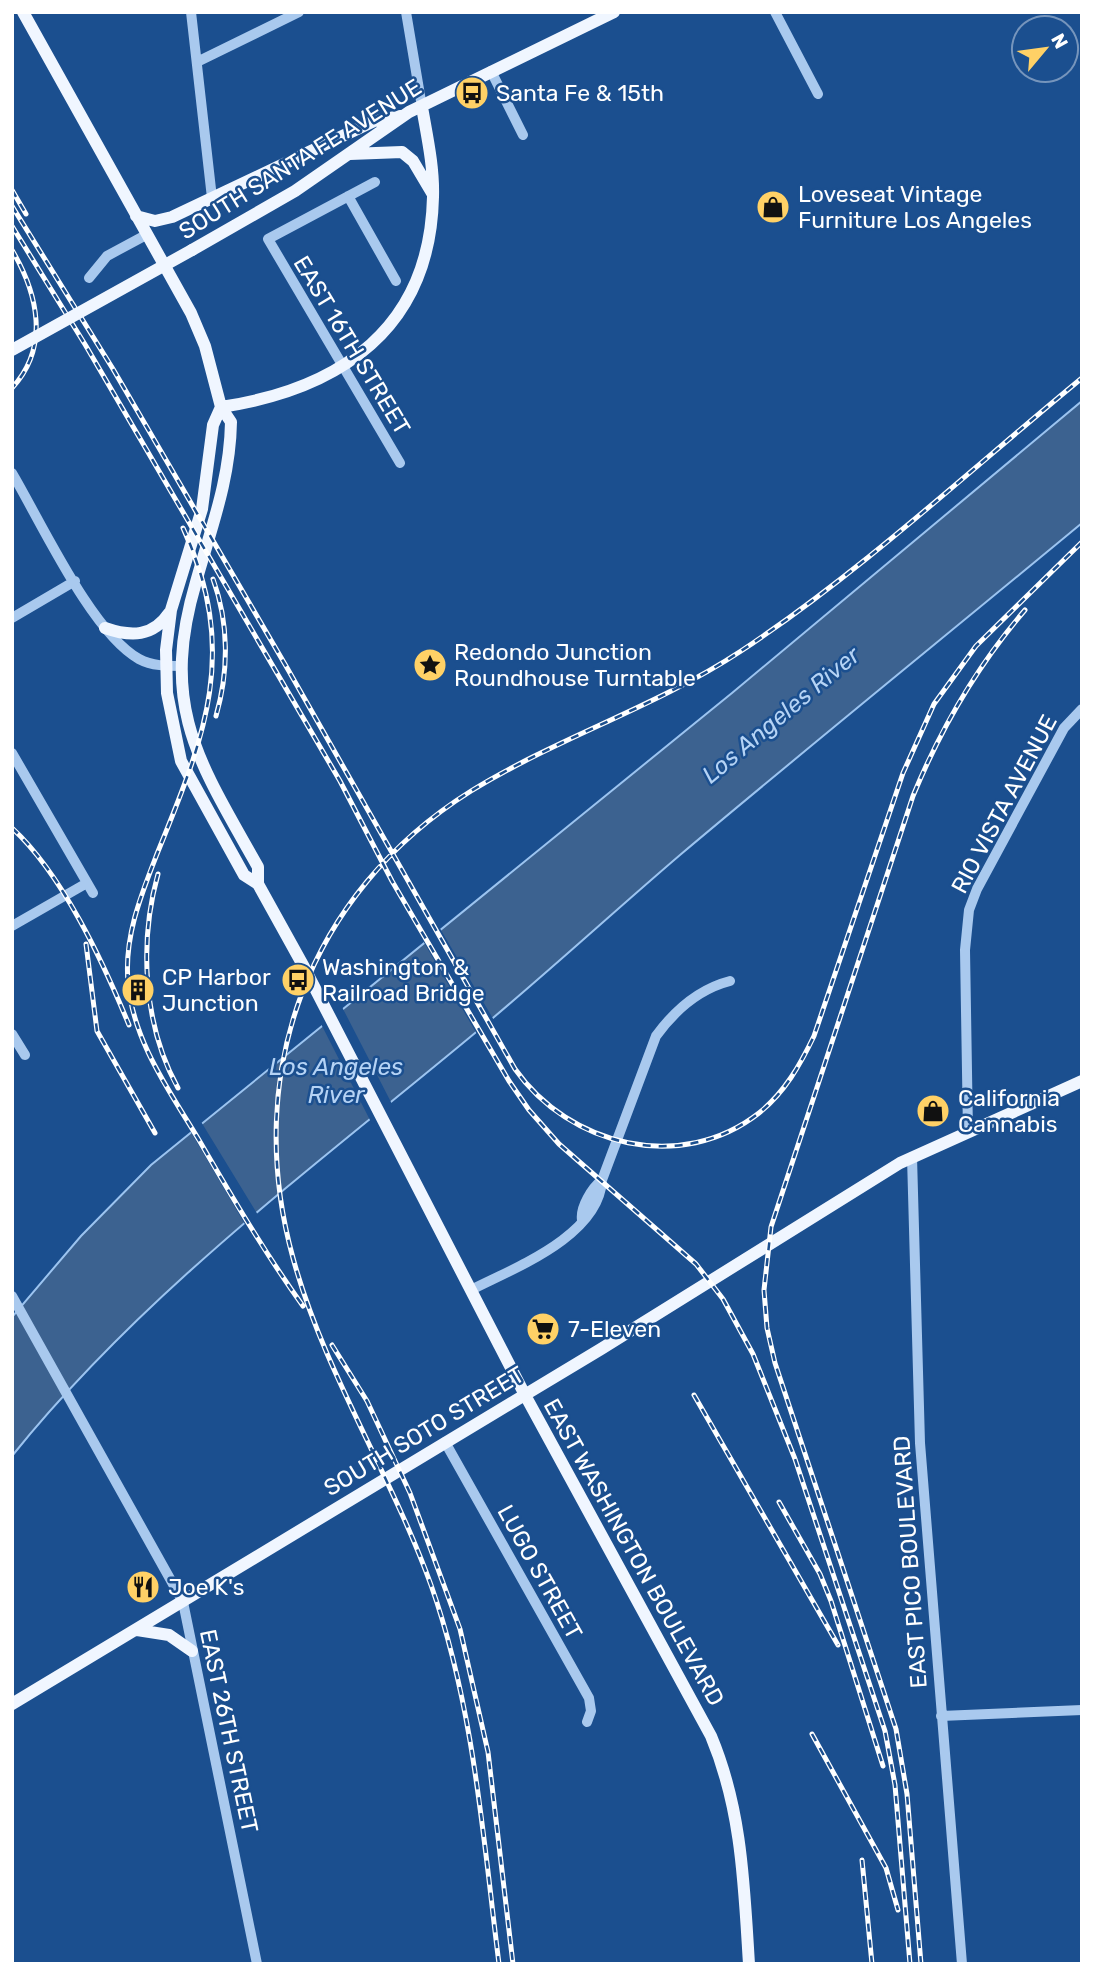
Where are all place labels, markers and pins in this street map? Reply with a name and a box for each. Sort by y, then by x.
bus stop icon: Santa Fe & 15th [453,74,491,112]
place label: Santa Fe & 15th [496,79,664,107]
place label: Loveseat Vintage Furniture Los Angeles [798,180,1032,234]
shop icon: Loveseat Vintage Furniture Los Angeles [754,188,792,226]
place label: Redondo Junction Roundhouse Turntable [454,638,696,692]
place icon: Redondo Junction Roundhouse Turntable [411,646,449,684]
place label: Washington & Railroad Bridge [322,953,485,1007]
bus stop icon: Washington & Railroad Bridge [279,961,317,999]
place label: CP Harbor Junction [162,963,271,1017]
building icon: CP Harbor Junction [119,971,157,1009]
place label: California Cannabis [958,1084,1060,1138]
shop icon: California Cannabis [914,1092,952,1130]
supermarket icon: 7-Eleven [524,1310,562,1348]
place label: 7-Eleven [568,1315,661,1343]
restaurant icon: Joe K's [124,1568,162,1606]
place label: Joe K's [168,1573,244,1601]

